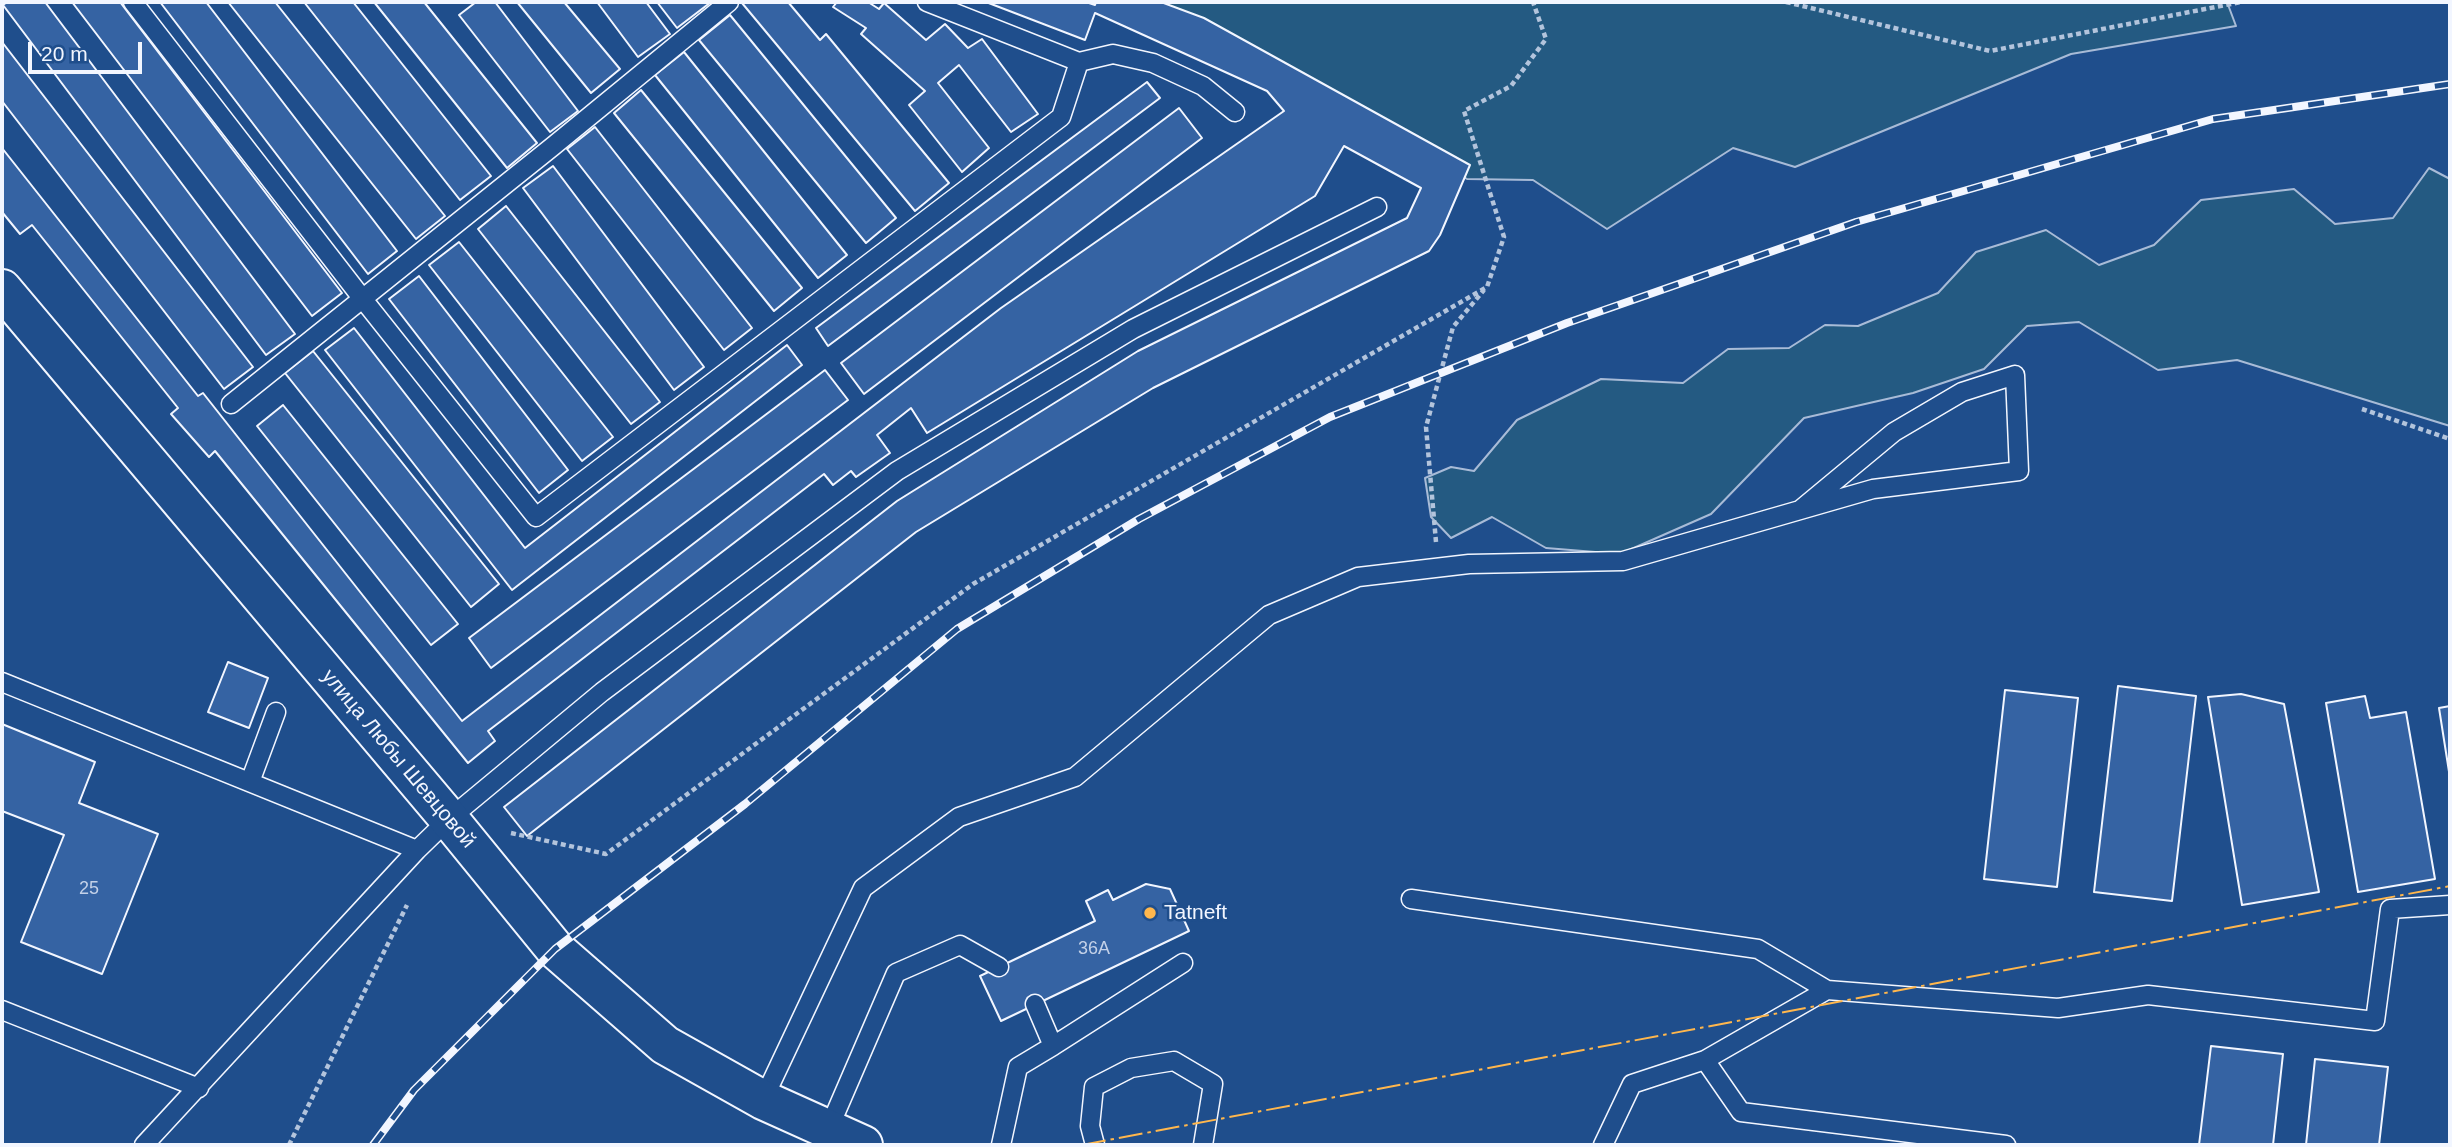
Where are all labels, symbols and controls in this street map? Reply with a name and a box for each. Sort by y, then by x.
scale bar [32,28,145,72]
text: 20 m [41,42,88,65]
street label: улица Любы Шевцовой [316,664,480,854]
house number: 25 [79,878,99,900]
place label: Tatneft [1164,900,1227,926]
marker: Tatneft [1142,905,1158,921]
house number: 36А [1078,938,1110,960]

